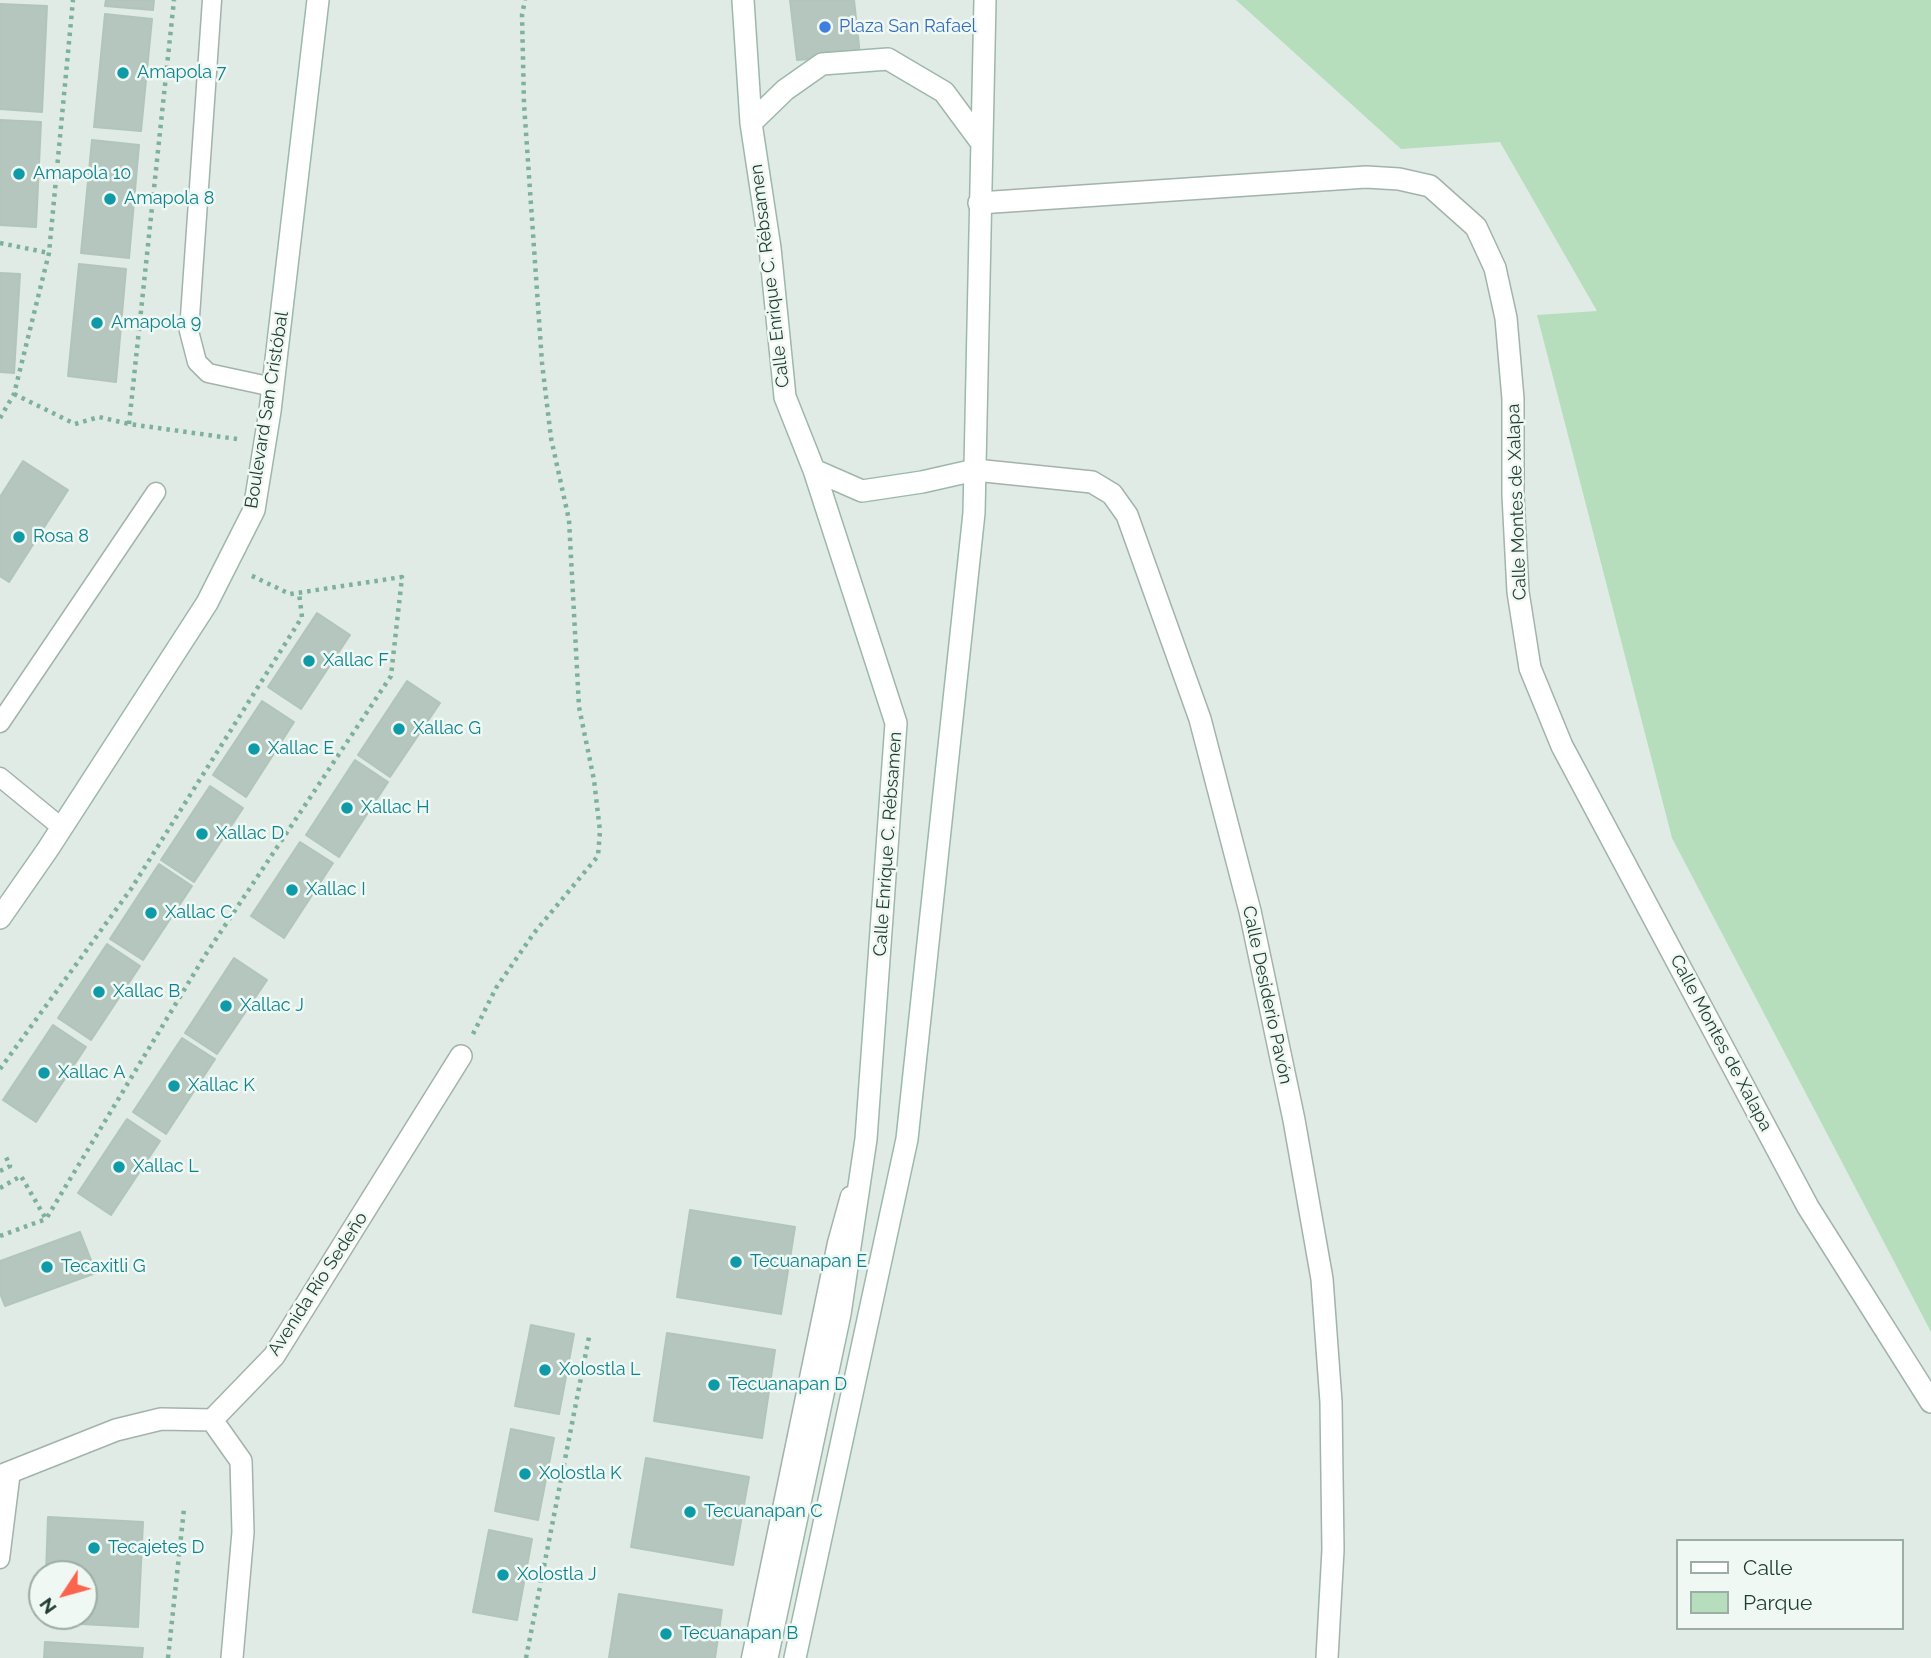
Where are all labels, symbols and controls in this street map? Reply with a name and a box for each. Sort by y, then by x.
place label: Plaza San Rafael [839,16,977,38]
marker: Plaza San Rafael [817,19,833,35]
place label: Amapola 7 [137,62,226,84]
marker: Amapola 7 [115,65,131,81]
place label: Amapola 10 [33,163,131,185]
street label: Calle Enrique C. Rébsamen [746,163,794,389]
marker: Amapola 10 [11,166,27,182]
place label: Amapola 8 [124,188,214,210]
marker: Amapola 8 [102,191,118,207]
street label: Boulevard San Cristóbal [241,310,293,510]
place label: Amapola 9 [111,312,201,334]
marker: Amapola 9 [89,315,105,331]
street label: Calle Montes de Xalapa [1503,403,1531,601]
place label: Rosa 8 [33,526,89,548]
marker: Rosa 8 [11,529,27,545]
place label: Xallac F [323,650,389,672]
marker: Xallac F [301,653,317,669]
place label: Xallac G [413,718,481,740]
marker: Xallac G [391,721,407,737]
street label: Calle Enrique C. Rébsamen [869,731,907,957]
place label: Xallac E [268,738,334,760]
marker: Xallac E [246,741,262,757]
place label: Xallac H [361,797,429,819]
marker: Xallac H [339,800,355,816]
place label: Xallac D [216,823,284,845]
marker: Xallac D [194,826,210,842]
place label: Xallac I [306,879,366,901]
marker: Xallac I [284,882,300,898]
place label: Xallac C [165,902,233,924]
street label: Calle Desiderio Pavón [1238,904,1296,1086]
marker: Xallac C [143,905,159,921]
street label: Calle Montes de Xalapa [1665,951,1777,1135]
place label: Xallac B [113,981,180,1003]
marker: Xallac B [91,984,107,1000]
place label: Xallac J [240,995,304,1017]
marker: Xallac J [218,998,234,1014]
place label: Xallac A [58,1062,125,1084]
marker: Xallac A [36,1065,52,1081]
place label: Xallac K [188,1075,255,1097]
marker: Xallac K [166,1078,182,1094]
place label: Xallac L [133,1156,199,1178]
marker: Xallac L [111,1159,127,1175]
street label: Avenida Río Sedeño [264,1208,372,1360]
place label: Tecuanapan E [750,1251,867,1273]
marker: Tecuanapan E [728,1254,744,1270]
place label: Tecaxitli G [61,1256,146,1278]
marker: Tecaxitli G [39,1259,55,1275]
place label: Xolostla L [559,1359,641,1381]
marker: Xolostla L [537,1362,553,1378]
place label: Tecuanapan D [728,1374,847,1396]
marker: Tecuanapan D [706,1377,722,1393]
place label: Xolostla K [539,1463,622,1485]
marker: Xolostla K [517,1466,533,1482]
place label: Tecuanapan C [704,1501,823,1523]
marker: Tecuanapan C [682,1504,698,1520]
place label: Tecajetes D [108,1537,204,1559]
legend [1675,1539,1903,1630]
marker: Tecajetes D [86,1540,102,1556]
text: Calle [1743,1555,1793,1580]
north arrow [28,1560,98,1630]
place label: Xolostla J [517,1564,597,1586]
marker: Xolostla J [495,1567,511,1583]
text: Parque [1743,1590,1812,1615]
text: N [34,1594,61,1618]
place label: Tecuanapan B [680,1623,798,1645]
marker: Tecuanapan B [658,1626,674,1642]

